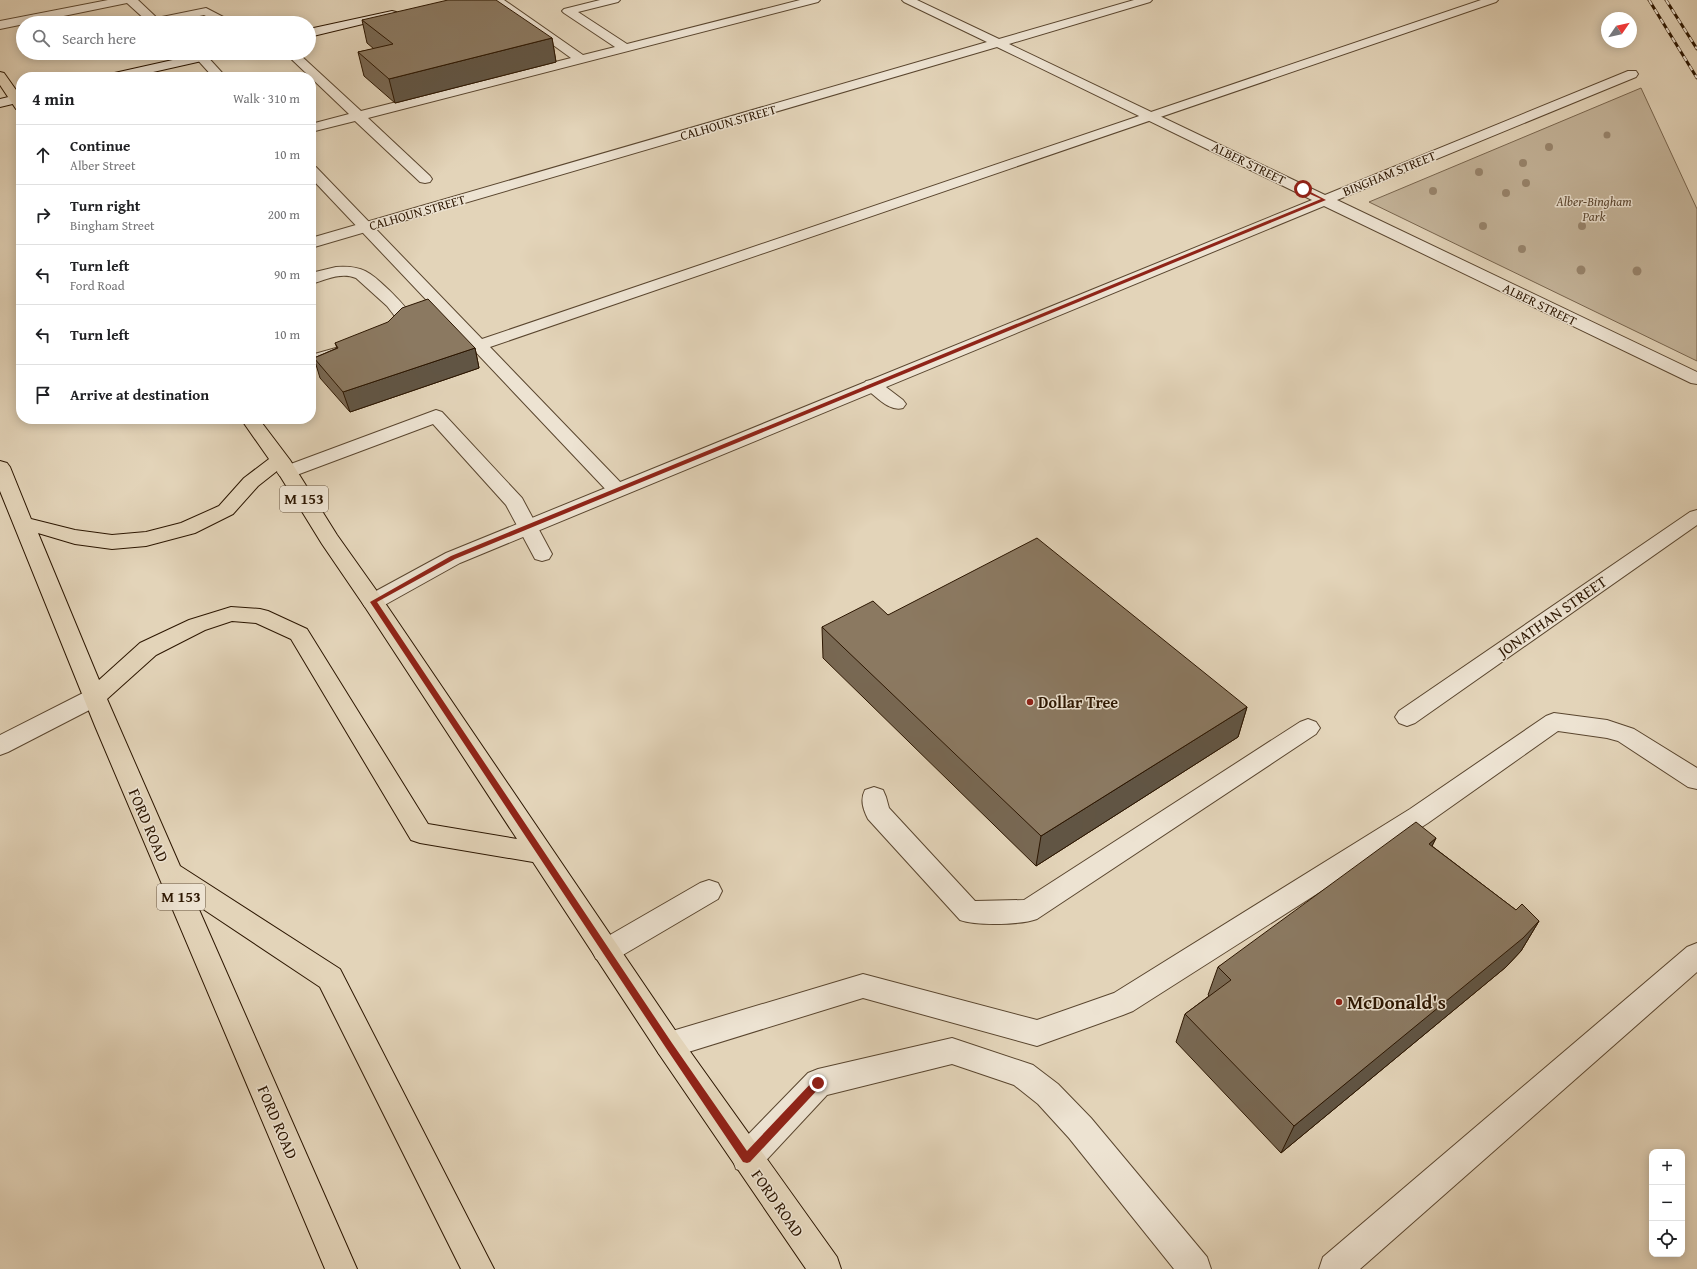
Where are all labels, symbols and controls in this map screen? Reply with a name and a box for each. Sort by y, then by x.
north arrow [1601,12,1637,48]
search box [16,16,316,60]
icon: search [30,27,52,49]
text: Search here [62,28,136,49]
text: 4 min [32,86,74,111]
text: Walk · 310 m [233,89,300,108]
street label: CALHOUN STREET [678,100,779,145]
text: Continue [70,135,131,156]
street label: ALBER STREET [1209,137,1290,190]
icon: ahead [32,144,54,166]
text: 10 m [274,145,300,164]
street label: BINGHAM STREET [1340,146,1439,201]
text: Alber Street [70,156,135,175]
route start [1294,180,1312,198]
street label: CALHOUN STREET [367,190,468,235]
park label: Alber-Bingham Park [1555,192,1632,226]
text: Turn right [70,195,141,216]
icon: right [32,204,54,226]
text: 200 m [268,205,300,224]
text: Bingham Street [70,216,155,235]
text: Turn left [70,255,129,276]
icon: left [32,264,54,286]
text: 90 m [274,265,300,284]
text: Ford Road [70,276,125,295]
street label: ALBER STREET [1500,278,1581,331]
icon: left [32,324,54,346]
text: Turn left [70,324,129,345]
text: 10 m [274,325,300,344]
icon: arrive [32,384,54,406]
text: Arrive at destination [70,384,209,405]
road number: M 153 [280,486,328,512]
street label: JONATHAN STREET [1491,569,1612,664]
place label: Dollar Tree [1038,690,1118,714]
marker: Dollar Tree [1025,697,1035,707]
street label: FORD ROAD [123,784,175,866]
road number: M 153 [157,884,205,910]
place label: McDonald's [1347,988,1446,1016]
marker: McDonald's [1334,997,1344,1007]
route end [809,1074,827,1092]
street label: FORD ROAD [252,1081,304,1163]
map controls [1649,1149,1685,1257]
button: + [1649,1149,1685,1185]
street label: FORD ROAD [746,1164,810,1242]
button: − [1649,1185,1685,1221]
button: locate [1649,1221,1685,1257]

